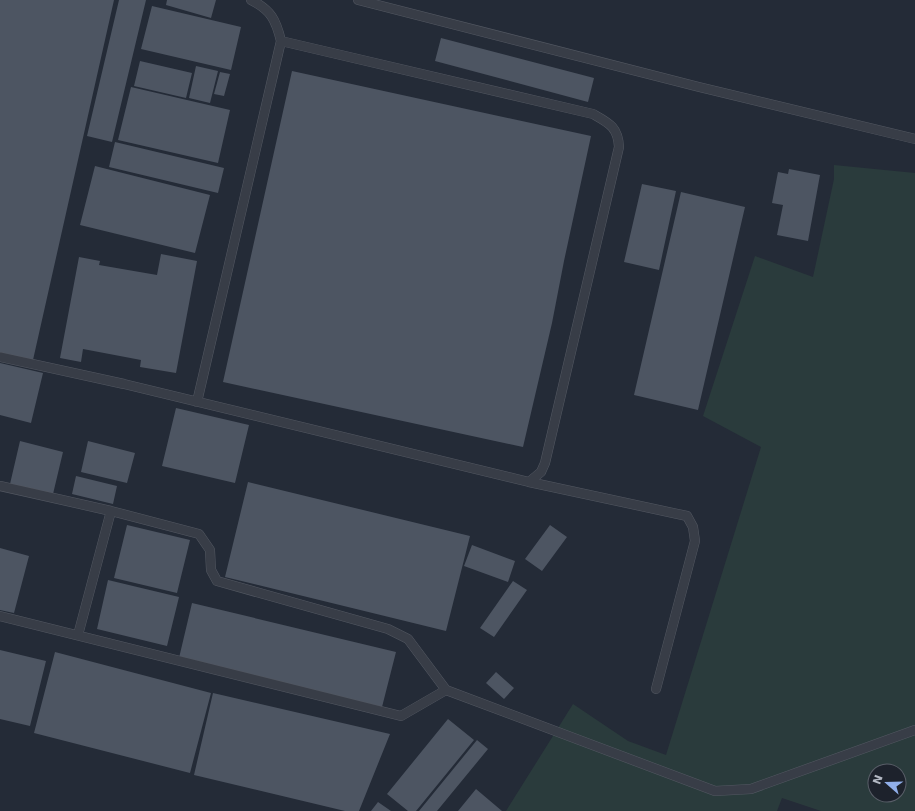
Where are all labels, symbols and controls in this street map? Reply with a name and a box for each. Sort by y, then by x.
north arrow [867,763,907,803]
text: N [870,773,886,786]

